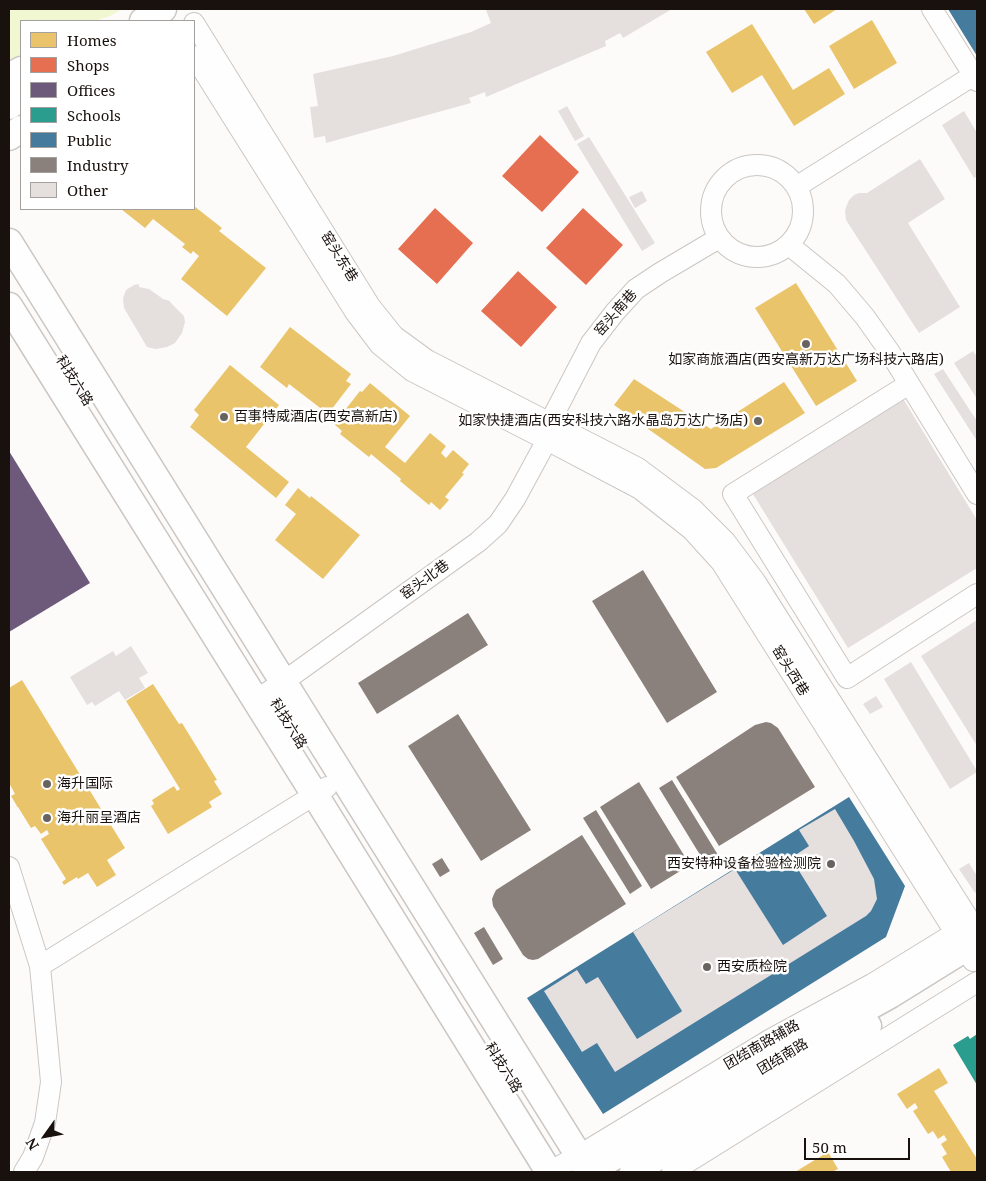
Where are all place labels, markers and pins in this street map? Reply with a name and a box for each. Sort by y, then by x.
marker: 如家商旅酒店(西安高新万达广场科技六路店) [800,338,812,350]
place label: 如家商旅酒店(西安高新万达广场科技六路店) [668,352,944,368]
place label: 百事特威酒店(西安高新店) [234,409,398,425]
marker: 百事特威酒店(西安高新店) [218,411,230,423]
place label: 如家快捷酒店(西安科技六路水晶岛万达广场店) [458,413,748,429]
marker: 如家快捷酒店(西安科技六路水晶岛万达广场店) [752,415,764,427]
place label: 海升国际 [57,776,113,792]
marker: 海升国际 [41,778,53,790]
place label: 海升丽呈酒店 [57,810,141,826]
marker: 海升丽呈酒店 [41,812,53,824]
place label: 西安特种设备检验检测院 [667,856,821,872]
marker: 西安特种设备检验检测院 [825,858,837,870]
place label: 西安质检院 [717,959,787,975]
marker: 西安质检院 [701,961,713,973]

